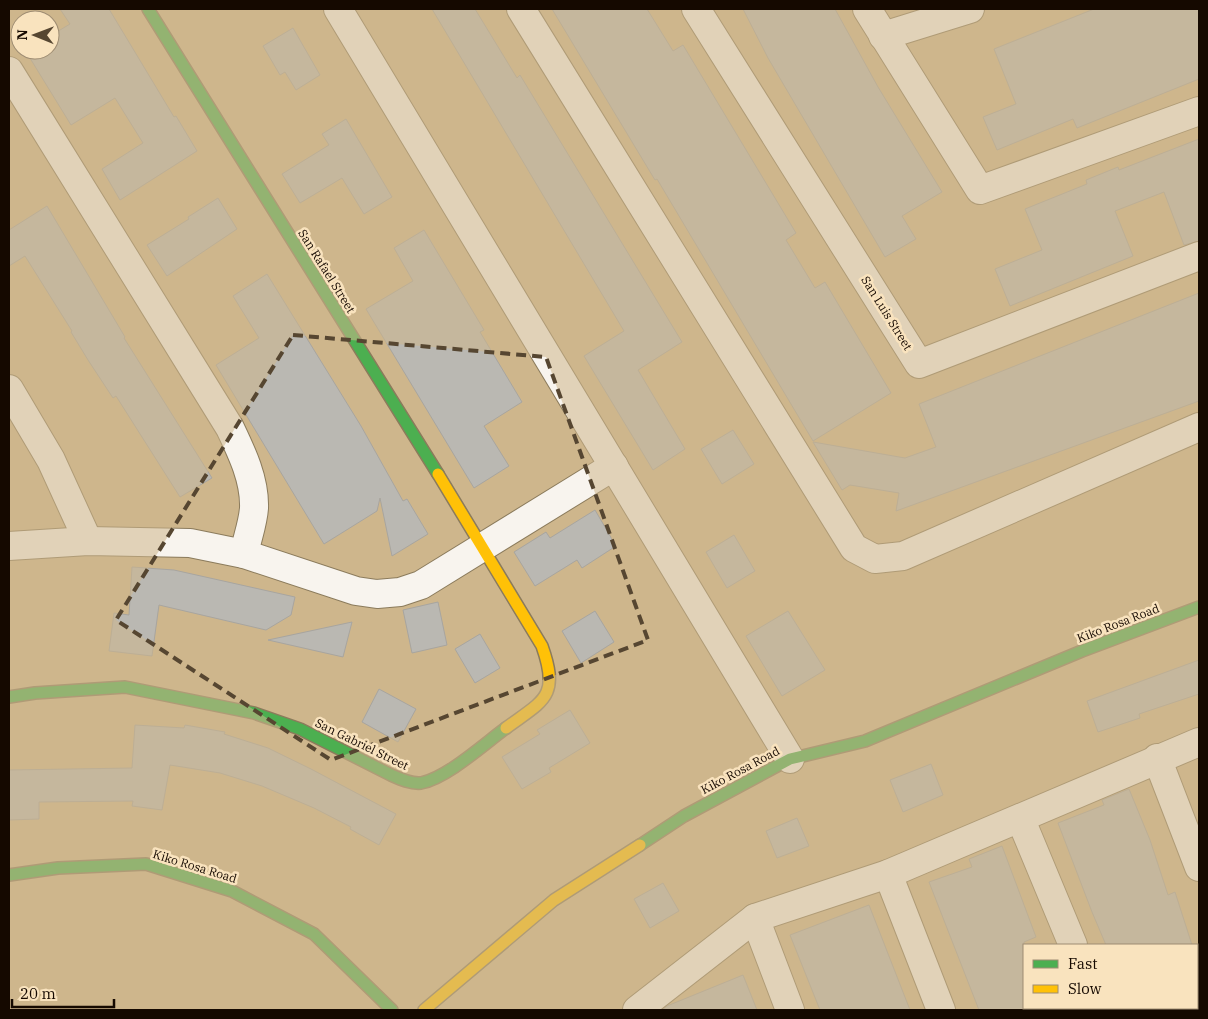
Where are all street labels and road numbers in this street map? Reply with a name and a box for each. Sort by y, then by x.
street label: San Rafael Street [295,226,359,316]
street label: San Luis Street [858,273,916,353]
street label: Kiko Rosa Road [1075,600,1161,646]
street label: San Gabriel Street [313,715,411,773]
street label: Kiko Rosa Road [698,743,782,797]
street label: Kiko Rosa Road [151,846,239,886]

